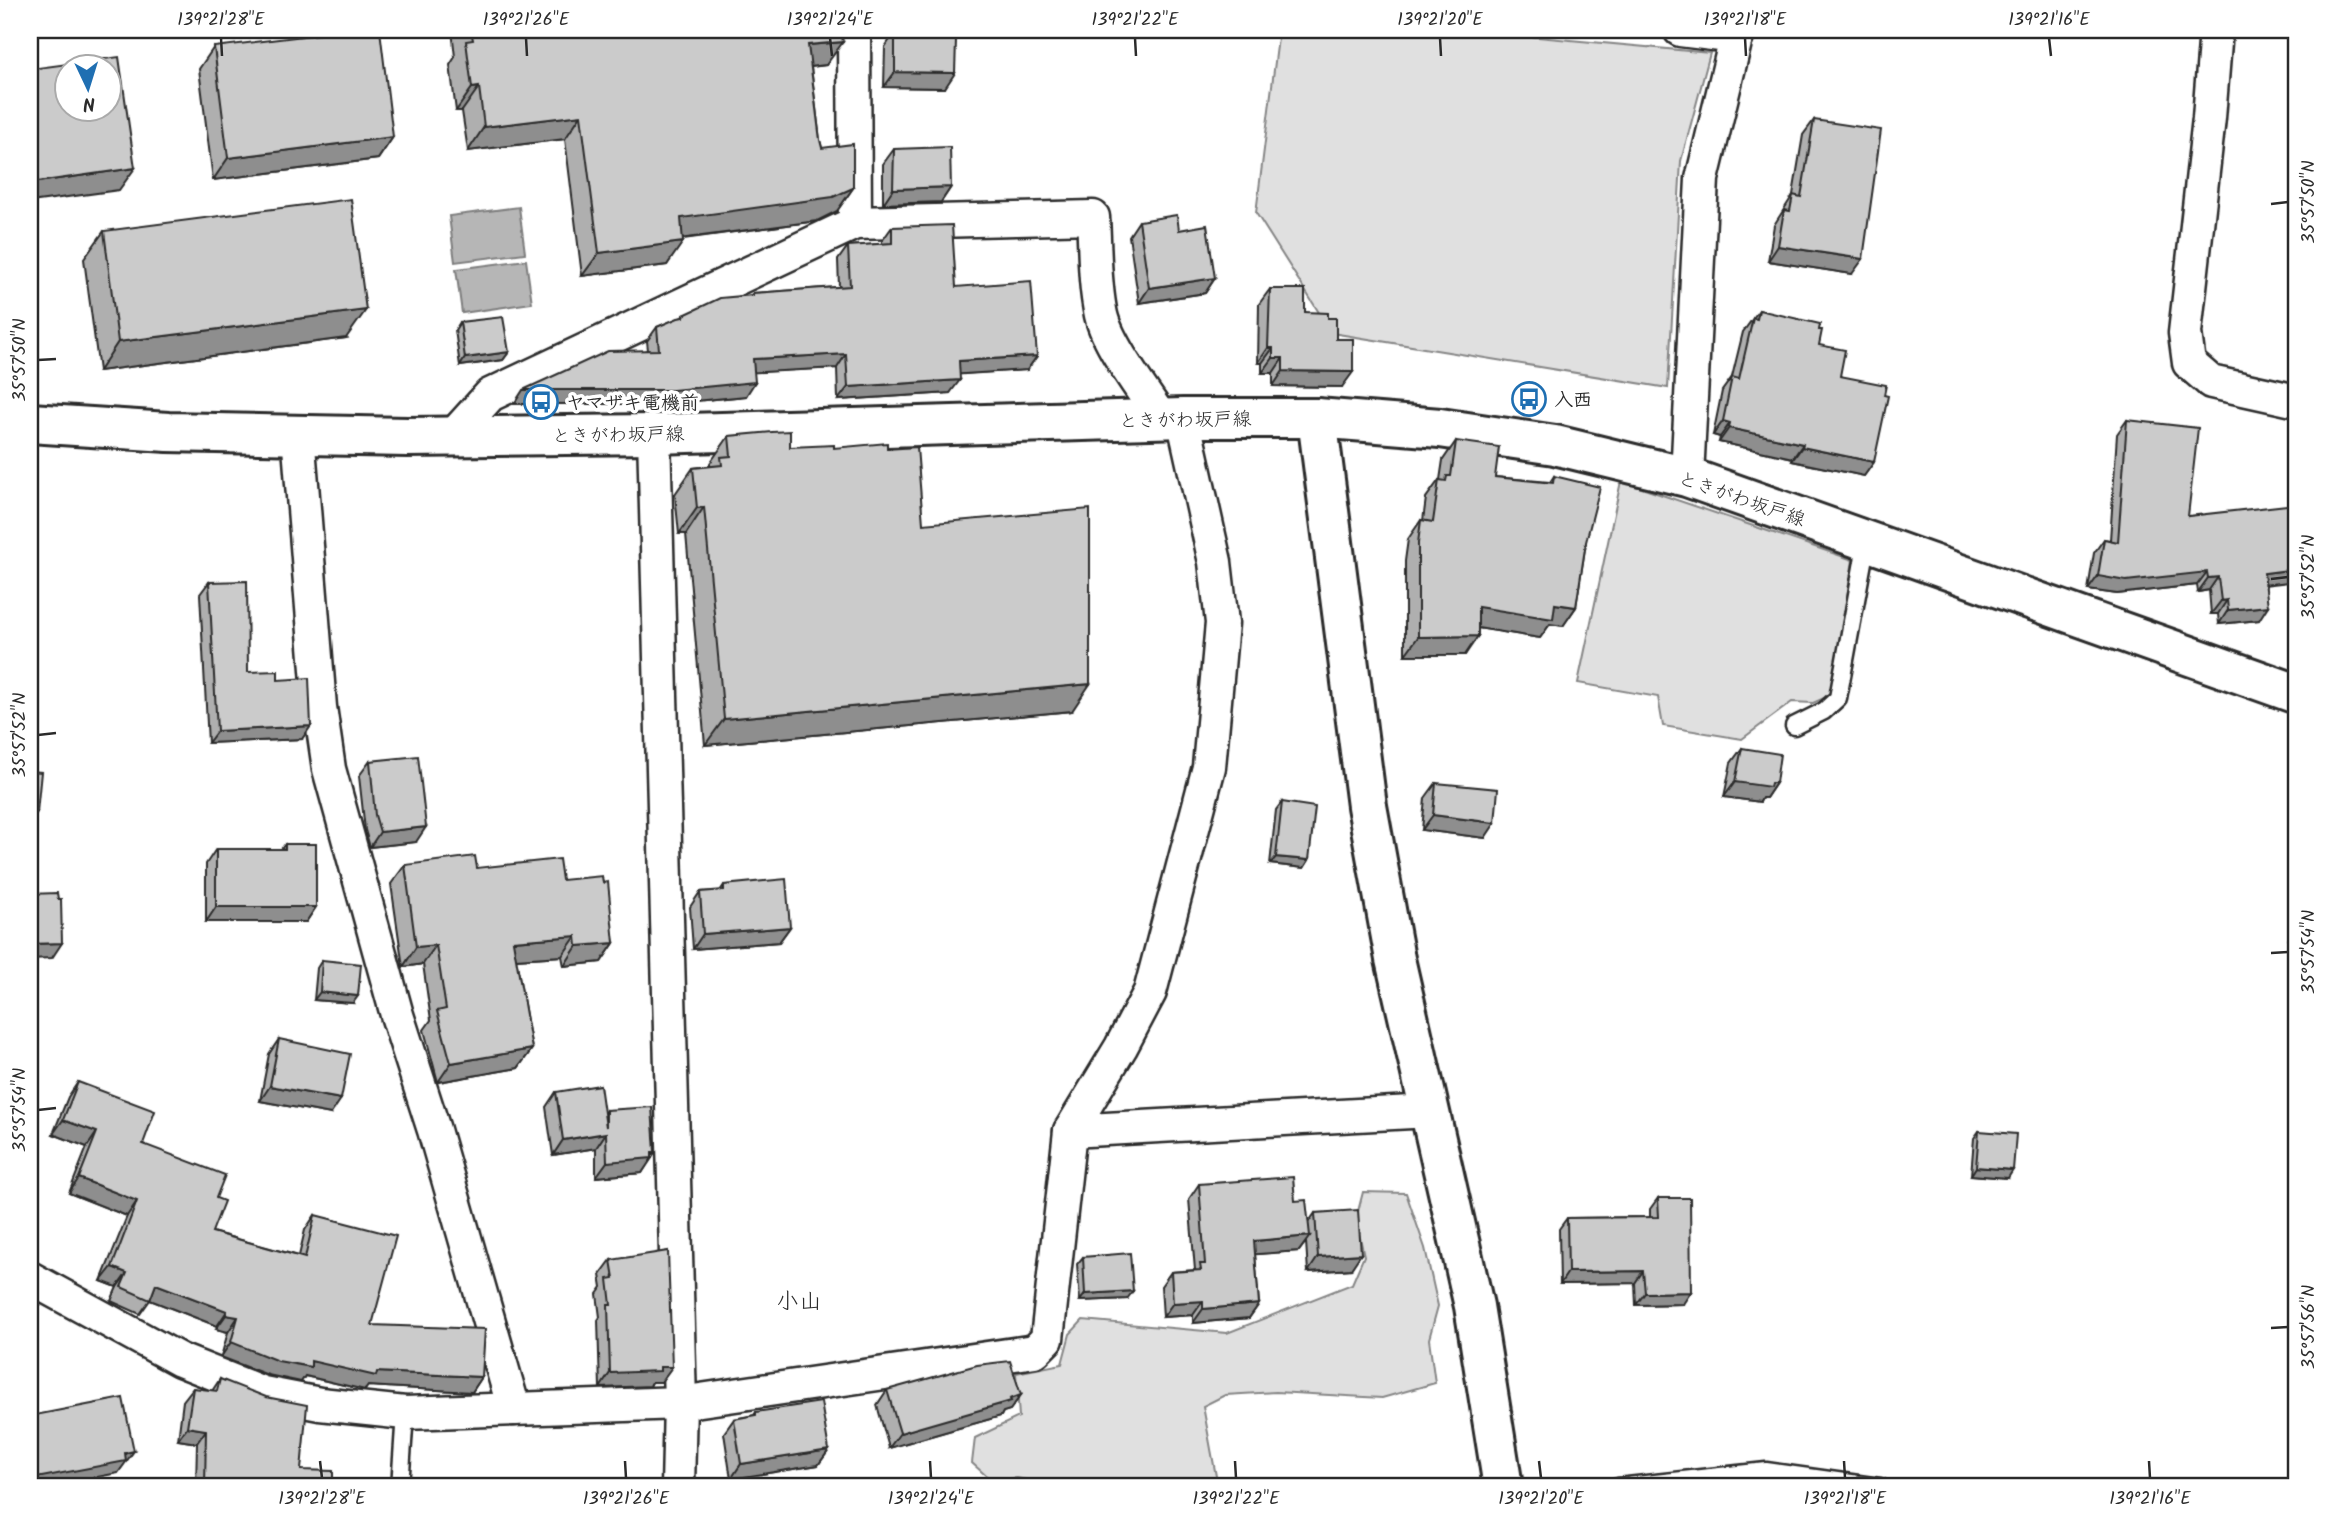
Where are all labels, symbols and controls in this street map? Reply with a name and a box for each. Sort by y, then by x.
text: 139°21'28"E [177,6,265,35]
text: 139°21'26"E [483,6,570,35]
text: 139°21'24"E [787,6,874,35]
text: 139°21'22"E [1092,6,1179,35]
text: 139°21'20"E [1397,6,1483,35]
text: 139°21'18"E [1704,6,1787,35]
text: 139°21'16"E [2008,6,2090,35]
north arrow [52,52,122,122]
text: N [82,88,96,118]
text: 35°57'50"N [2295,160,2324,244]
text: 35°57'50"N [6,318,35,402]
bus stop icon: 入西 [1510,380,1548,418]
bus stop icon: ヤマザキ電機前 [522,383,560,421]
place label: 入西 [1554,386,1592,416]
place label: ヤマザキ電機前 [566,389,699,419]
street label: ときがわ坂戸線 [1118,405,1252,437]
street label: ときがわ坂戸線 [551,420,685,452]
street label: ときがわ坂戸線 [1674,464,1809,536]
text: 35°57'52"N [2295,535,2324,619]
text: 35°57'52"N [6,693,35,777]
text: 35°57'54"N [2295,910,2324,994]
text: 35°57'54"N [6,1068,35,1152]
district label: 小山 [776,1285,822,1321]
text: 35°57'56"N [2295,1285,2324,1369]
text: 139°21'28"E [278,1485,366,1514]
text: 139°21'26"E [583,1485,670,1514]
text: 139°21'24"E [888,1485,975,1514]
text: 139°21'22"E [1193,1485,1280,1514]
text: 139°21'20"E [1498,1485,1584,1514]
text: 139°21'18"E [1804,1485,1887,1514]
text: 139°21'16"E [2109,1485,2191,1514]

